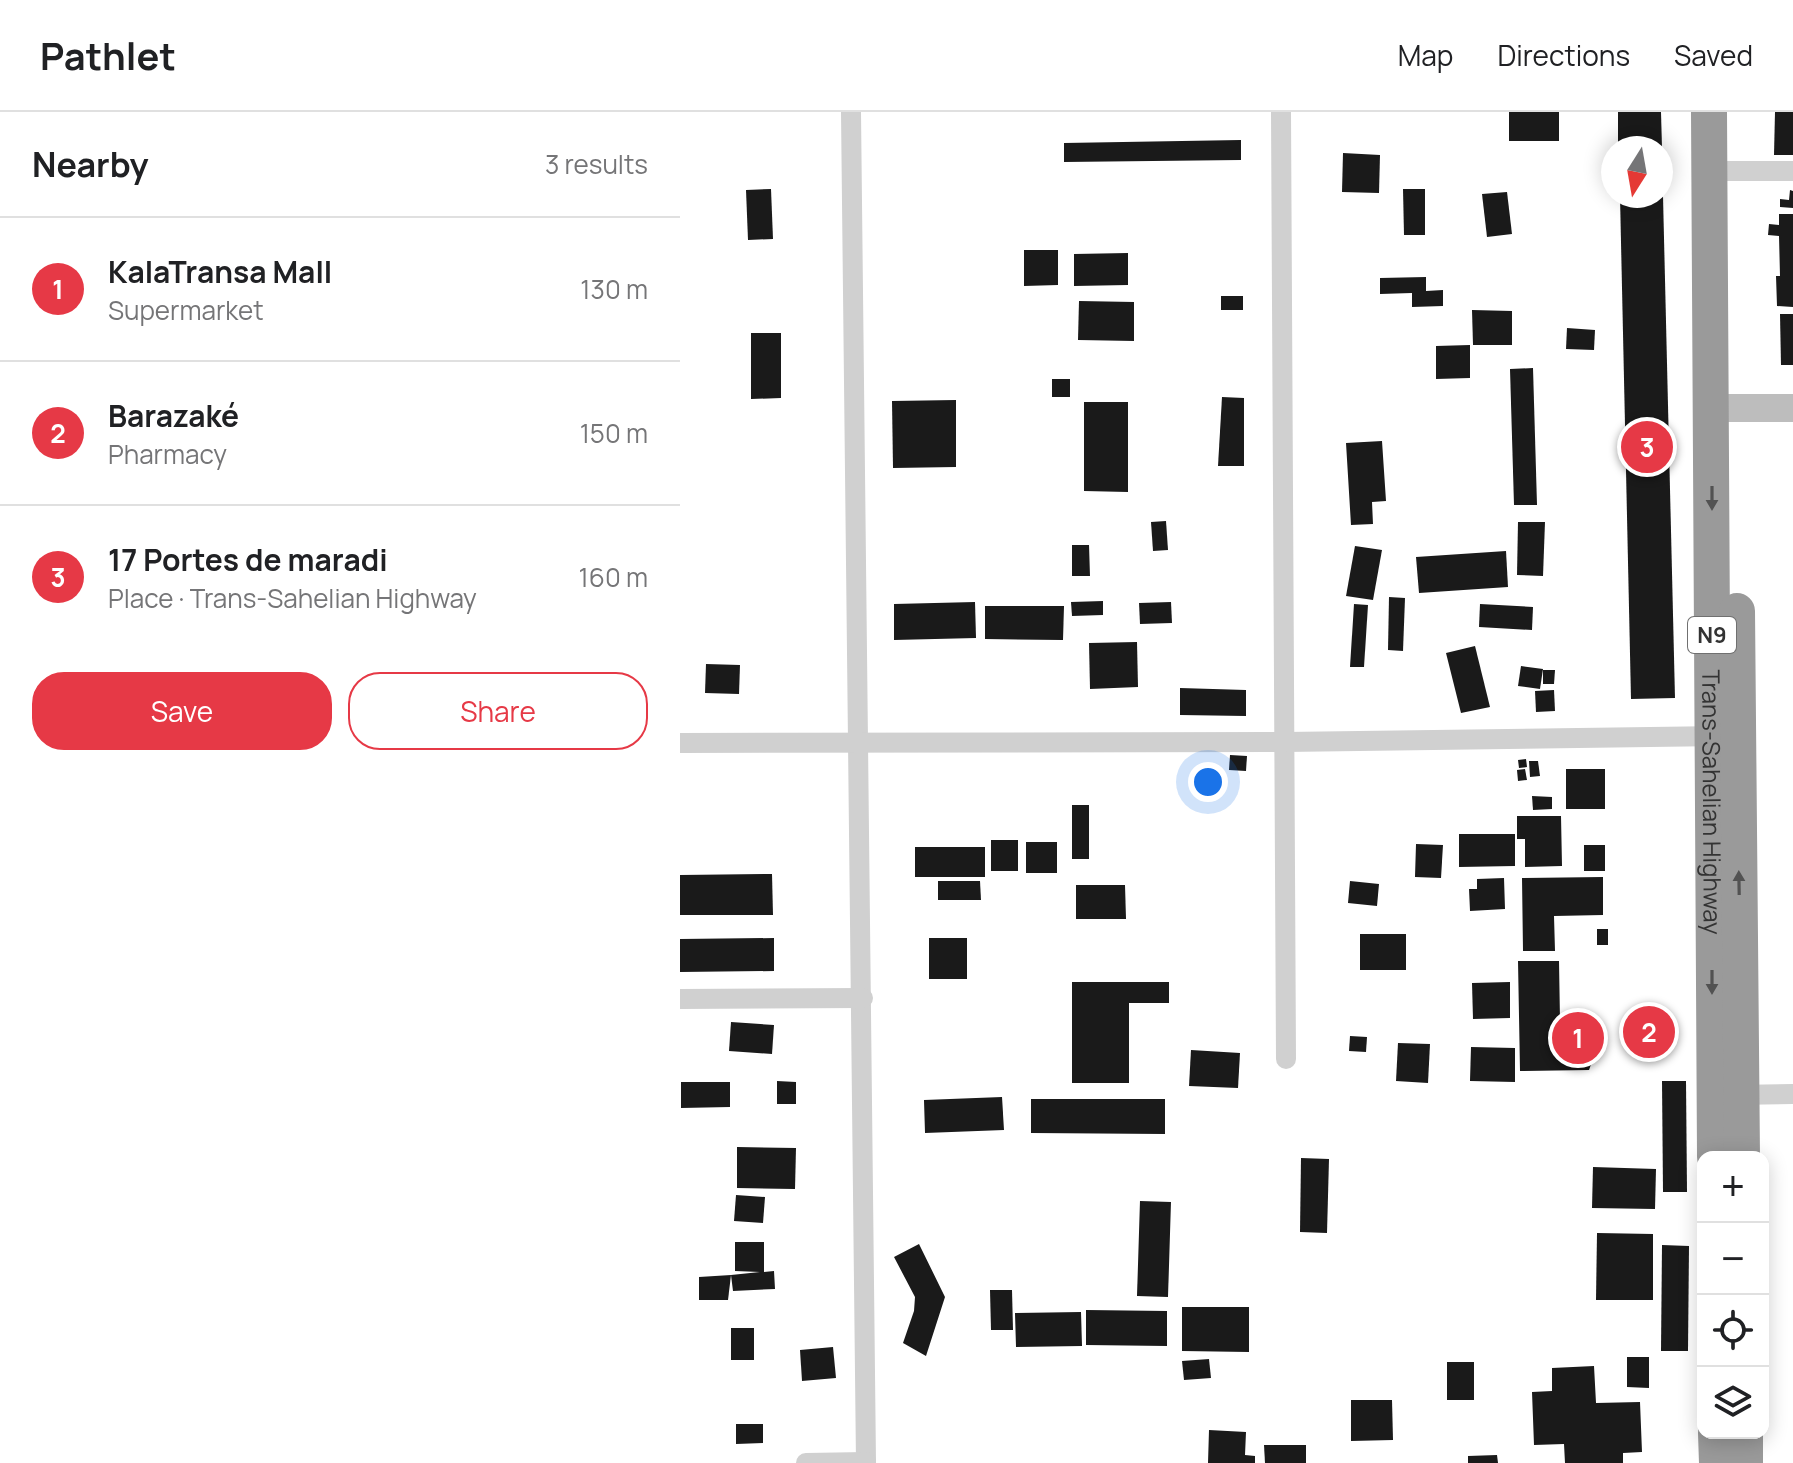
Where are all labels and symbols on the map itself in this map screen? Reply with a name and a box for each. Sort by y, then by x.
north arrow [1601,136,1673,208]
pin: 3 [1621,417,1673,477]
one-way arrow [1706,486,1718,511]
road number: N9 [1688,617,1736,653]
street label: Trans-Sahelian Highway [1696,669,1730,935]
your location [1188,762,1228,802]
one-way arrow [1733,870,1745,895]
one-way arrow [1706,970,1718,995]
pin: 2 [1623,1002,1675,1062]
pin: 1 [1552,1008,1604,1068]

